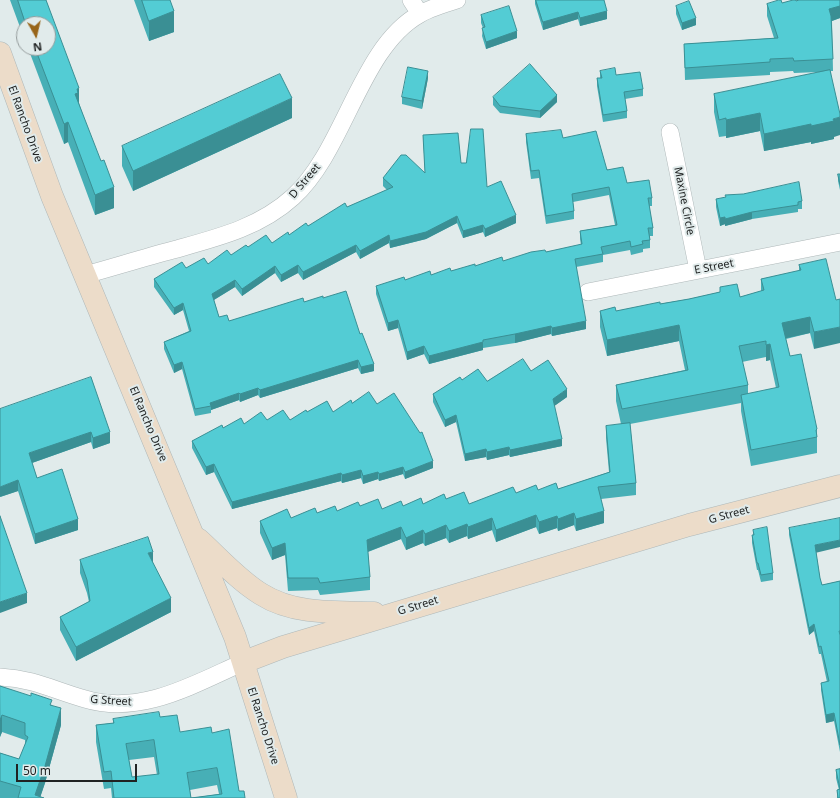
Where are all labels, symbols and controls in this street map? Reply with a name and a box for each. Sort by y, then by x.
north arrow [16,16,56,56]
text: N [32,39,43,55]
street label: El Rancho Drive [5,84,45,164]
street label: D Street [287,161,323,201]
street label: Maxine Circle [671,166,697,236]
street label: E Street [693,257,735,277]
street label: El Rancho Drive [126,384,170,464]
street label: G Street [707,503,751,527]
street label: G Street [396,594,440,618]
street label: El Rancho Drive [244,686,282,766]
street label: G Street [90,693,132,709]
scale bar [18,756,139,782]
text: 50 m [23,762,51,779]

